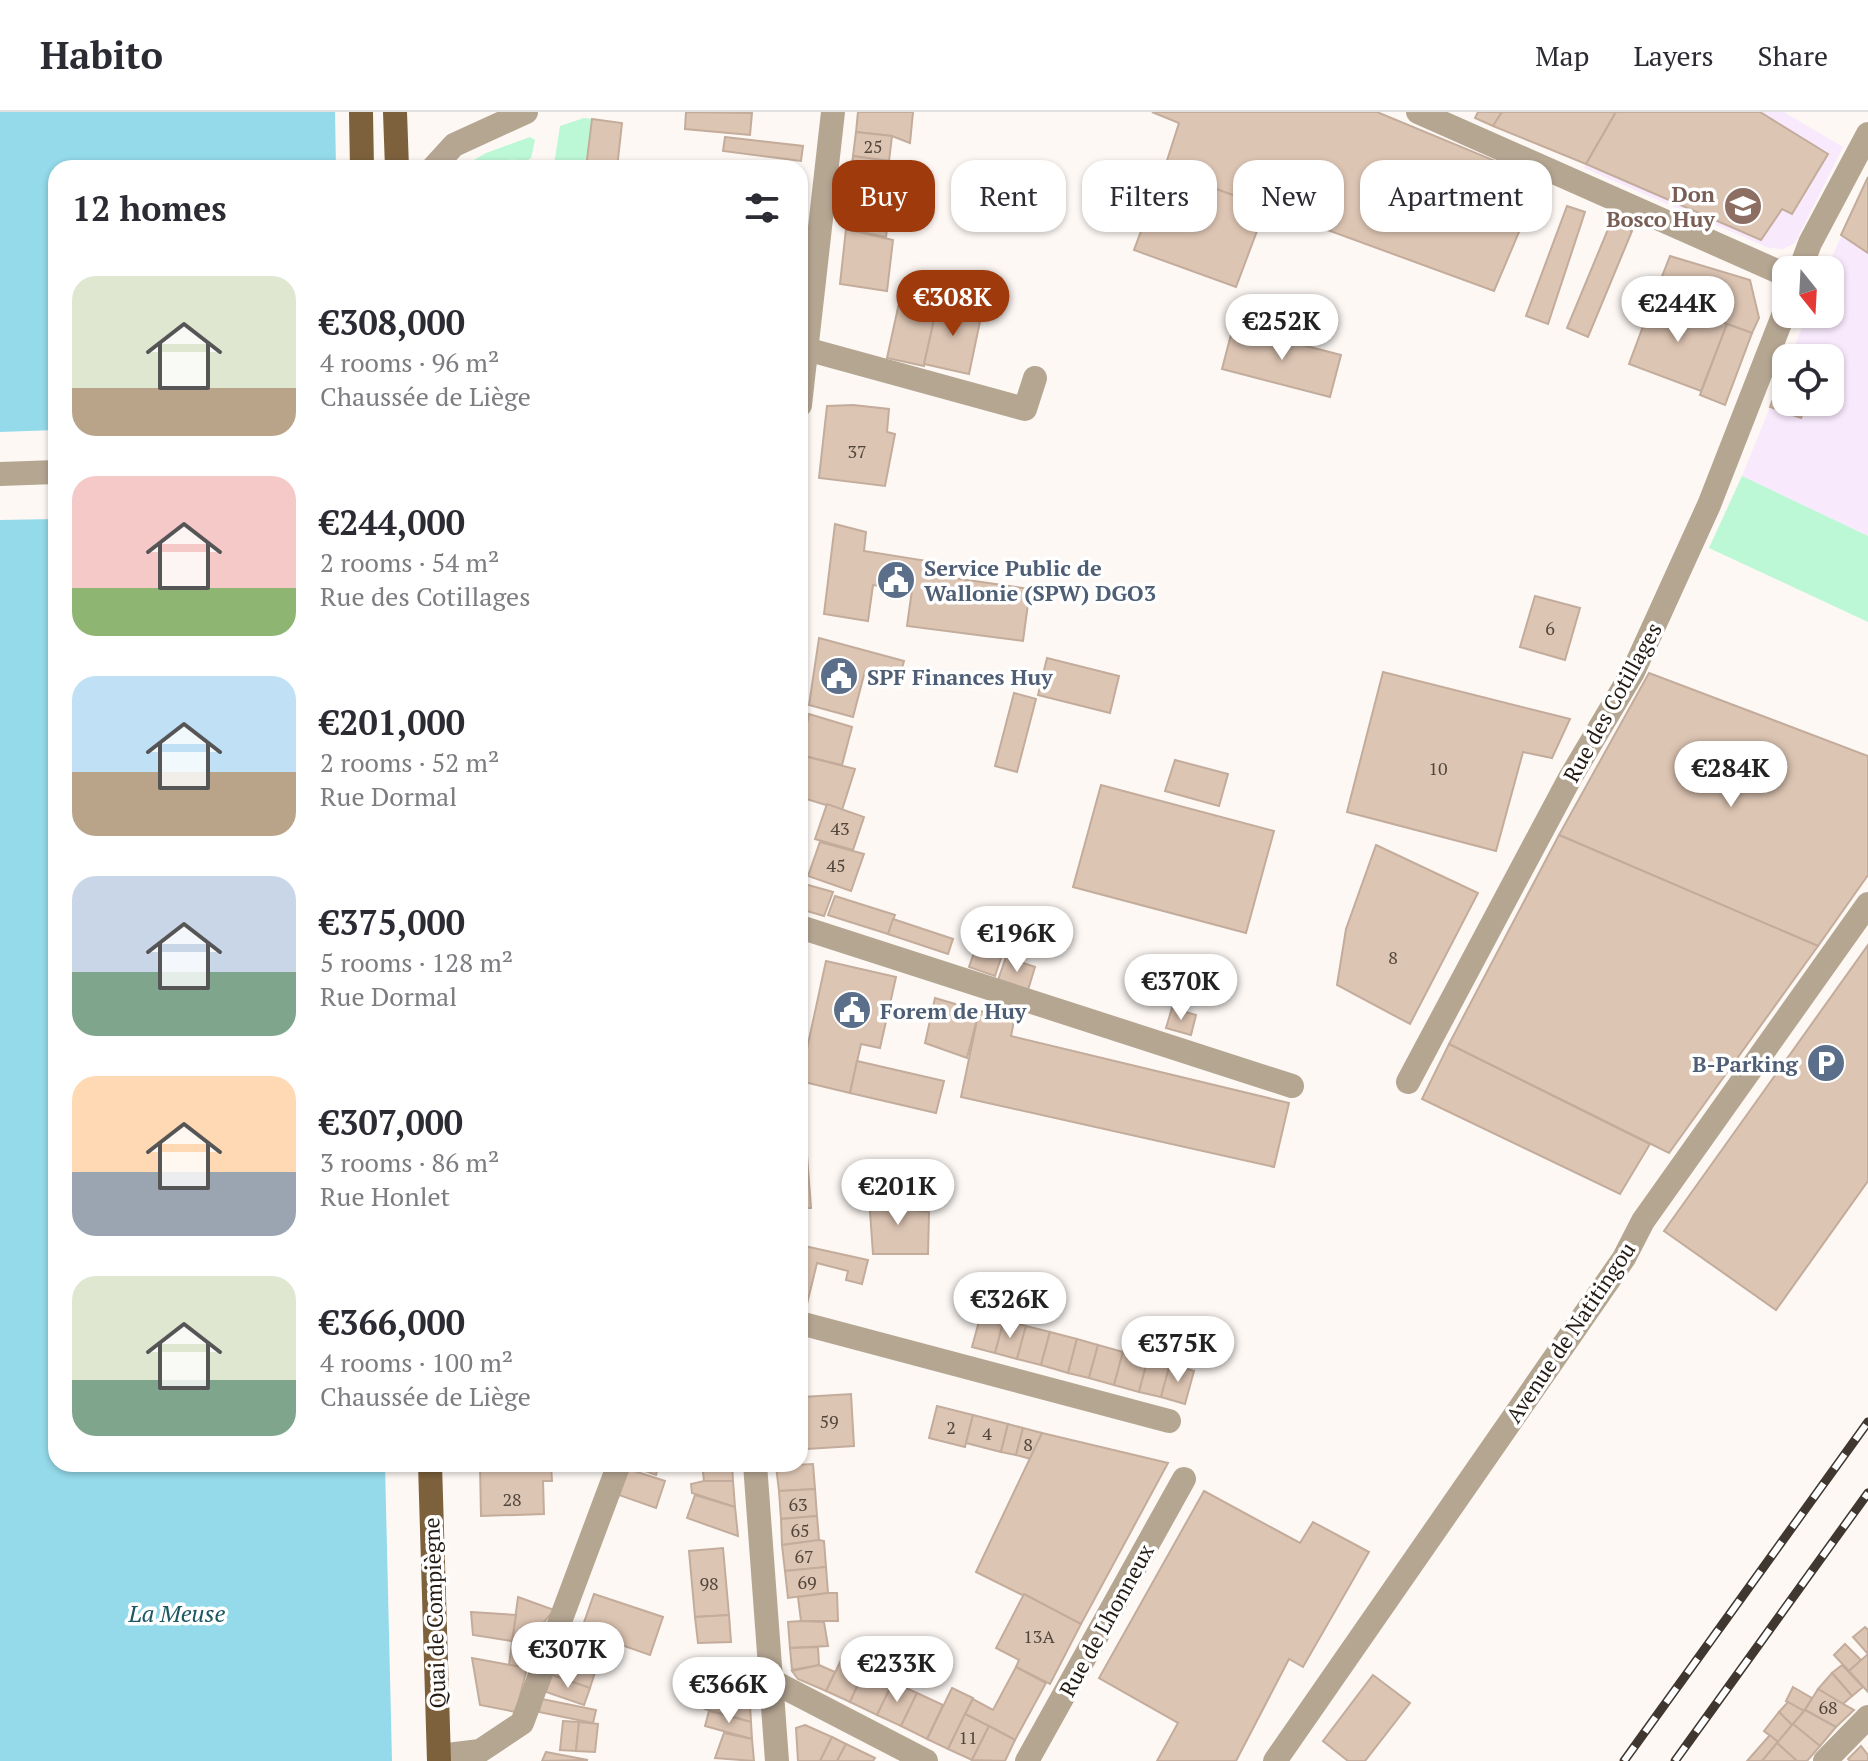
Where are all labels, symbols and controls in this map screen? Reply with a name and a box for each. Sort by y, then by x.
text: Habito [40,30,163,80]
text: Map [1535,37,1589,74]
text: Layers [1633,37,1714,74]
text: Share [1758,37,1828,74]
house number: 25 [863,134,883,158]
chip: Buy [832,160,935,232]
chip: Rent [951,160,1066,232]
chip: Filters [1082,160,1217,232]
chip: New [1233,160,1344,232]
chip: Apartment [1360,160,1552,232]
place label: Don Bosco Huy [1606,179,1715,233]
school or university icon: Don Bosco Huy [1722,185,1764,227]
text: 12 homes [72,186,227,231]
icon: filters [740,186,784,230]
north arrow [1772,256,1844,328]
map controls [1772,256,1844,416]
pin: €308K [897,270,1009,338]
pin: €244K [1622,276,1734,344]
text: €308K [914,279,992,313]
text: €244K [1639,285,1717,319]
pin: €252K [1226,294,1338,362]
text: €308,000 [320,300,465,345]
text: €252K [1243,303,1321,337]
icon: home [136,308,232,404]
button: locate [1772,344,1844,416]
text: 4 rooms · 96 m² [320,345,499,379]
text: Chaussée de Liège [320,379,531,413]
house number: 37 [847,439,867,463]
text: €244,000 [320,500,465,545]
icon: home [136,508,232,604]
text: 2 rooms · 54 m² [320,545,499,579]
place label: Service Public de Wallonie (SPW) DGO3 [924,553,1156,607]
public building icon: Service Public de Wallonie (SPW) DGO3 [875,559,917,601]
text: Rue des Cotillages [320,579,530,613]
house number: 6 [1545,616,1555,640]
street label: Rue des Cotillages [1556,617,1668,787]
public building icon: SPF Finances Huy [818,655,860,697]
place label: SPF Finances Huy [867,662,1053,691]
text: €201,000 [320,700,465,745]
icon: home [136,708,232,804]
pin: €284K [1675,741,1787,809]
text: 2 rooms · 52 m² [320,745,499,779]
text: €284K [1692,750,1770,784]
house number: 10 [1428,756,1448,780]
text: Rue Dormal [320,779,457,813]
house number: 43 [830,816,850,840]
house number: 45 [826,853,846,877]
text: €375,000 [320,900,465,945]
pin: €196K [961,906,1073,974]
icon: home [136,908,232,1004]
text: €196K [978,915,1056,949]
text: 5 rooms · 128 m² [320,945,513,979]
house number: 8 [1388,945,1398,969]
pin: €370K [1125,954,1237,1022]
text: €370K [1142,963,1220,997]
text: Rue Dormal [320,979,457,1013]
public building icon: Forem de Huy [831,989,873,1031]
place label: Forem de Huy [880,996,1027,1025]
parking icon: B-Parking [1805,1042,1847,1084]
place label: B-Parking [1692,1049,1799,1078]
text: €307,000 [320,1100,463,1145]
icon: home [136,1108,232,1204]
text: 3 rooms · 86 m² [320,1145,499,1179]
pin: €201K [842,1159,954,1227]
text: €201K [859,1168,937,1202]
text: Rue Honlet [320,1179,450,1213]
street label: Avenue de Natitingou [1499,1236,1642,1428]
pin: €326K [954,1272,1066,1340]
text: €326K [971,1281,1049,1315]
text: €366,000 [320,1300,465,1345]
icon: home [136,1308,232,1404]
pin: €375K [1122,1316,1234,1384]
text: €375K [1139,1325,1217,1359]
text: 4 rooms · 100 m² [320,1345,513,1379]
text: Chaussée de Liège [320,1379,531,1413]
house number: 59 [819,1409,839,1433]
house number: 2 [946,1415,956,1439]
house number: 4 [982,1421,992,1445]
house number: 8 [1023,1432,1033,1456]
house number: 28 [502,1487,522,1511]
house number: 63 [788,1492,808,1516]
street label: Quai de Compiègne [416,1517,452,1709]
house number: 65 [790,1518,810,1542]
street label: Rue de Lhonneux [1052,1538,1160,1701]
house number: 67 [794,1544,814,1568]
house number: 69 [797,1570,817,1594]
house number: 98 [699,1571,719,1595]
water label: La Meuse [128,1597,226,1629]
pin: €307K [512,1622,624,1690]
house number: 13A [1023,1624,1055,1648]
text: €307K [529,1631,607,1665]
pin: €233K [841,1636,953,1704]
text: €233K [858,1645,936,1679]
pin: €366K [673,1657,785,1725]
text: €366K [690,1666,768,1700]
house number: 68 [1818,1695,1838,1719]
house number: 11 [958,1725,978,1749]

